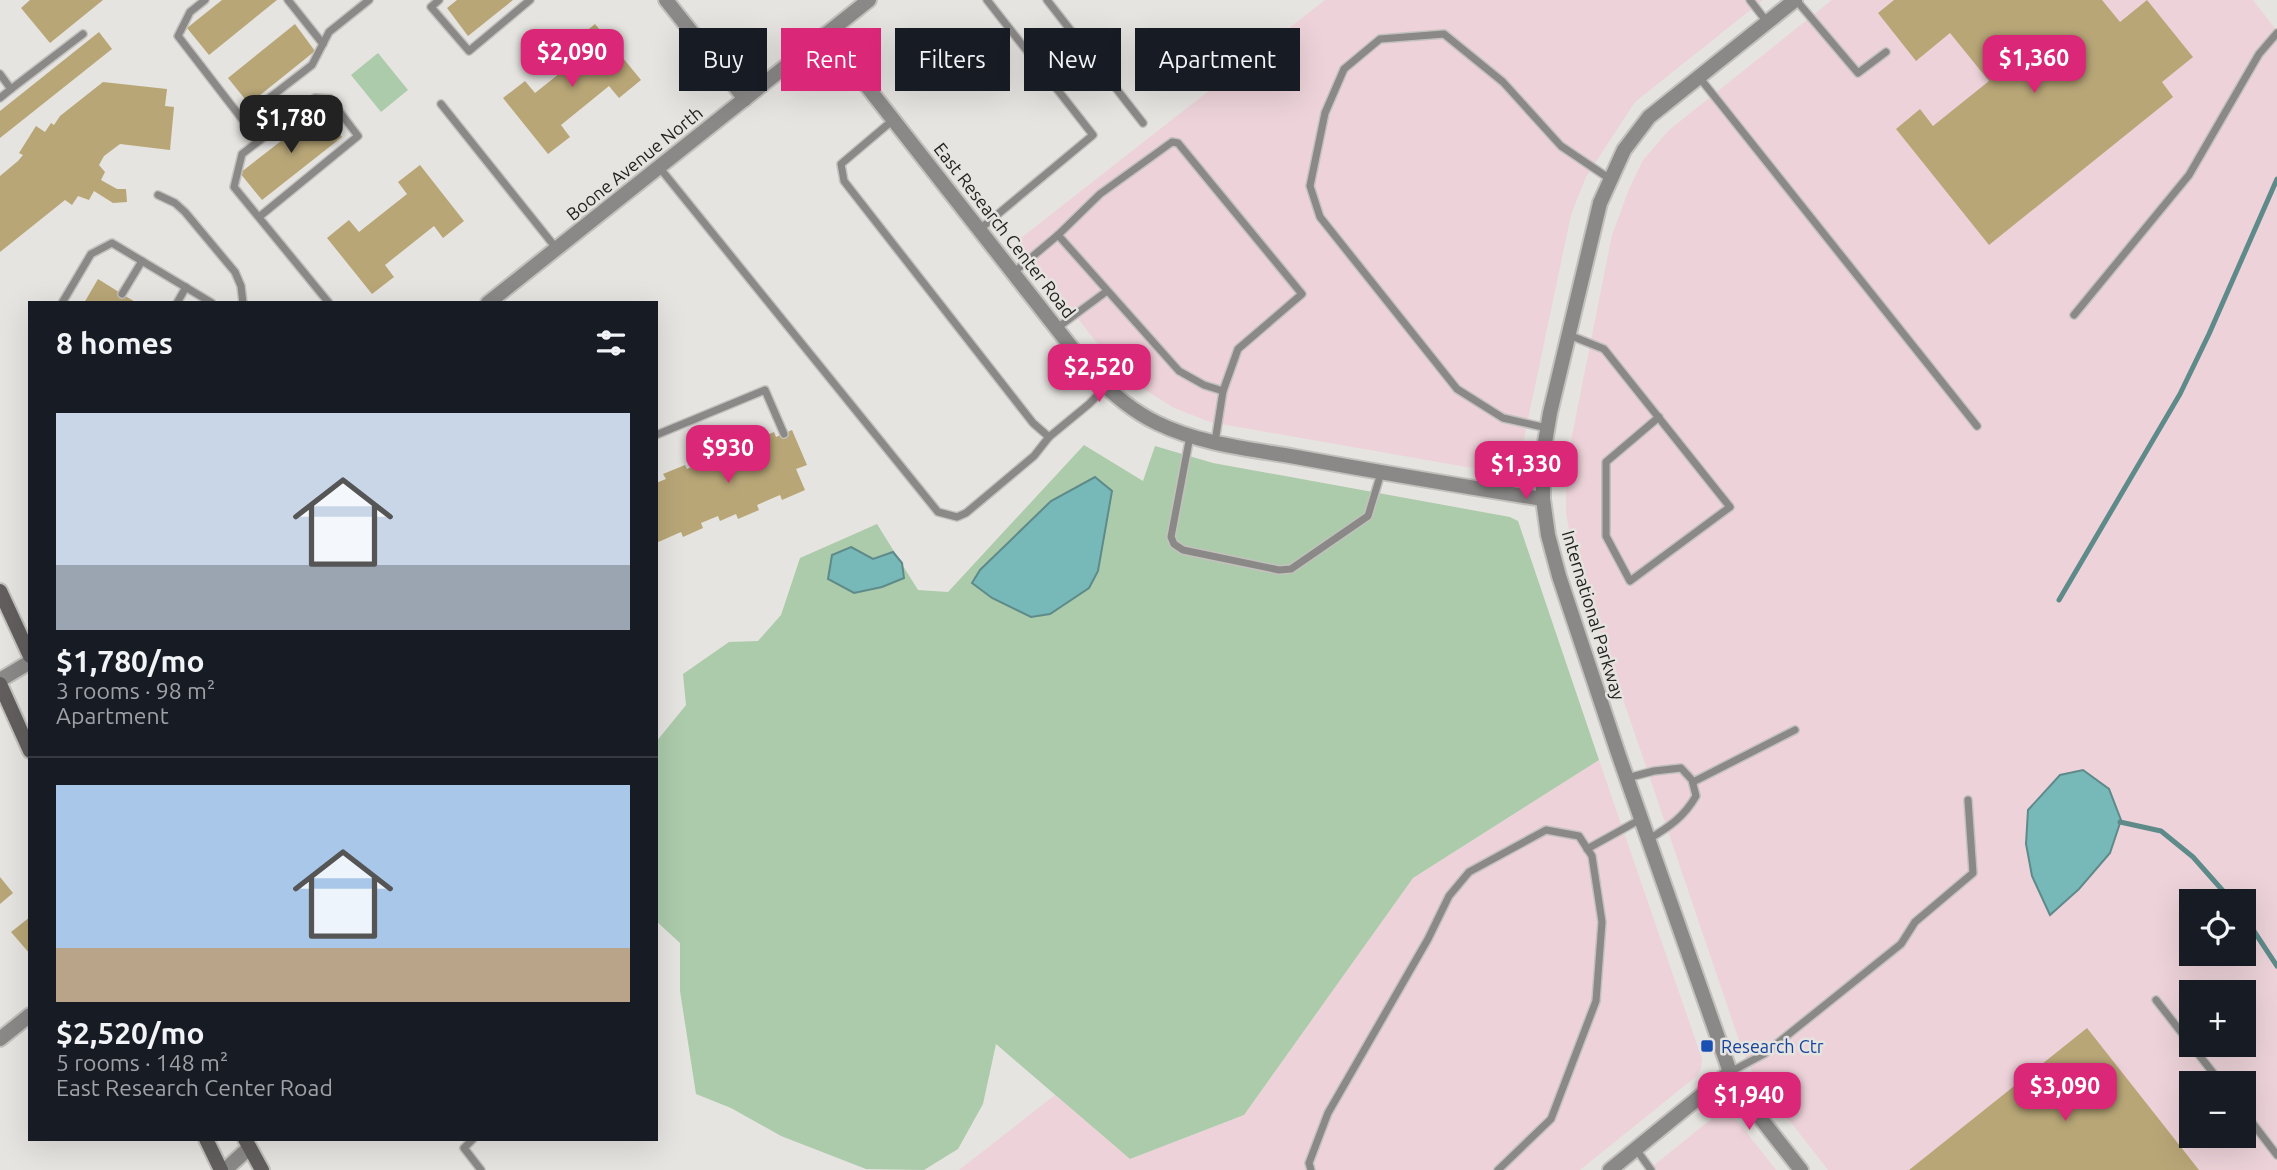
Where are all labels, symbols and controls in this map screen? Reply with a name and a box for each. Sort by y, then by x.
chip: Buy [679,28,767,91]
chip: Rent [781,28,881,91]
chip: Filters [895,28,1010,91]
chip: New [1024,28,1121,91]
chip: Apartment [1135,28,1300,91]
pin: $2,090 [515,29,629,89]
pin: $1,360 [1977,36,2091,95]
text: $2,090 [537,39,607,64]
text: $1,360 [1999,45,2069,70]
pin: $1,780 [234,96,348,155]
street label: Boone Avenue North [562,102,706,224]
text: $1,780 [256,105,326,130]
street label: East Research Center Road [930,138,1080,322]
icon: filters [592,324,630,362]
text: 8 homes [56,326,173,360]
pin: $2,520 [1042,344,1156,404]
text: $2,520 [1064,354,1134,379]
pin: $930 [687,426,769,485]
text: $930 [702,435,754,460]
pin: $1,330 [1469,442,1583,501]
text: $1,330 [1491,451,1561,476]
icon: home [280,459,406,585]
street label: International Parkway [1559,528,1629,702]
text: $1,780/mo [56,644,205,678]
text: 3 rooms · 98 m² [56,678,215,703]
text: Apartment [56,703,169,728]
icon: home [280,831,406,957]
map controls [2179,889,2256,1148]
button: locate [2179,889,2256,966]
button: + [2179,980,2256,1057]
text: $2,520/mo [56,1016,205,1050]
place label: Research Ctr [1721,1036,1824,1056]
marker: Research Ctr [1699,1038,1715,1054]
text: 5 rooms · 148 m² [56,1050,228,1075]
pin: $3,090 [2008,1064,2122,1123]
button: − [2179,1071,2256,1148]
pin: $1,940 [1692,1072,1806,1132]
text: $3,090 [2030,1073,2100,1098]
text: East Research Center Road [56,1075,333,1100]
text: $1,940 [1714,1082,1784,1107]

